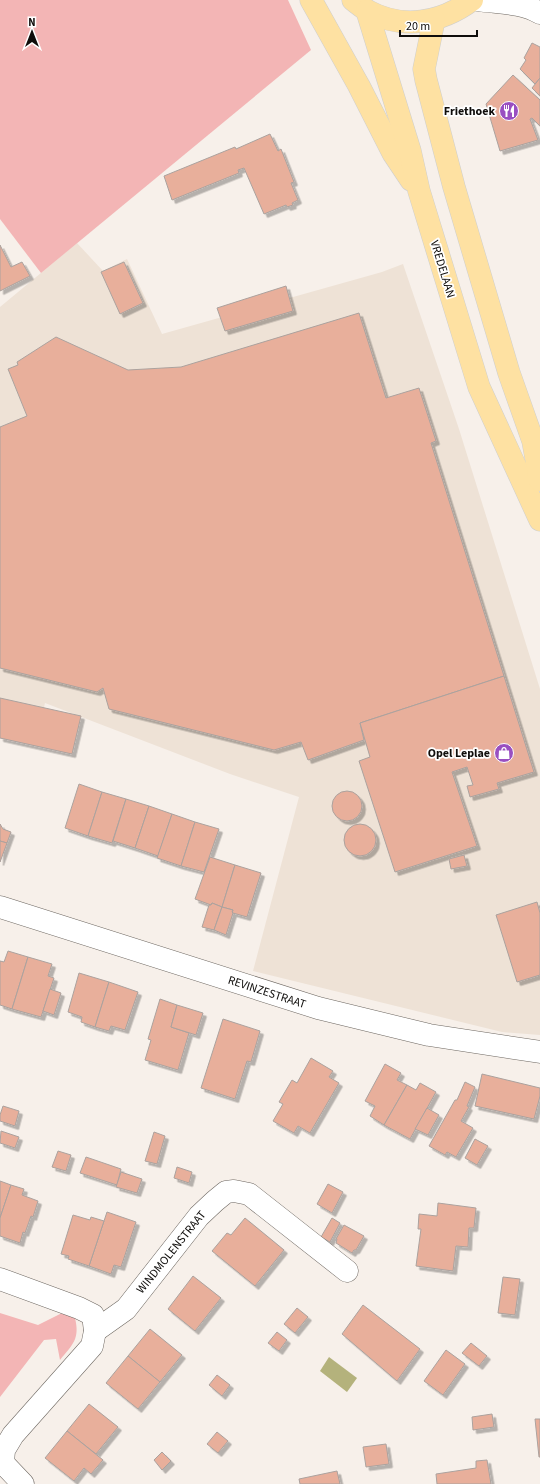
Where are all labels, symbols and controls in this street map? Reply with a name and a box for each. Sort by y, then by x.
north arrow [12,12,52,52]
scale bar [400,12,477,38]
text: N [28,15,36,30]
text: 20 m [406,18,430,35]
restaurant icon: Friethoek [498,100,520,122]
place label: Friethoek [444,103,495,120]
street label: VREDELAAN [426,238,459,300]
shop icon: Opel Leplae [493,742,515,764]
place label: Opel Leplae [428,745,490,762]
street label: REVINZESTRAAT [226,972,309,1013]
street label: WINDMOLENSTRAAT [133,1207,211,1297]

